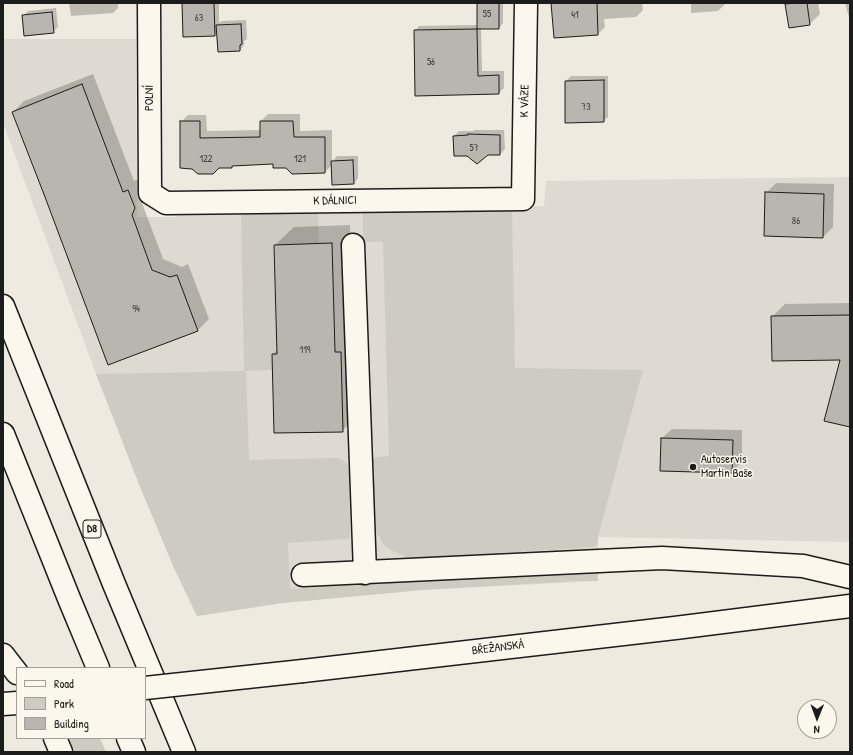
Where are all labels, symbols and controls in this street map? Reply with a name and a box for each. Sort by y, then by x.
house number: 55 [483,8,491,20]
house number: 41 [571,9,579,21]
house number: 63 [195,12,203,24]
house number: 56 [427,56,435,68]
street label: K VÁZE [518,84,532,118]
street label: POLNÍ [143,85,157,111]
house number: 73 [581,101,591,113]
house number: 57 [469,142,479,154]
house number: 122 [200,153,212,165]
house number: 121 [294,153,306,165]
street label: K DÁLNICI [313,193,357,209]
house number: 86 [792,215,800,227]
house number: 94 [132,303,140,315]
house number: 119 [300,344,310,356]
place label: Autoservis Martin Baše [701,453,753,481]
marker: Autoservis Martin Baše [688,462,698,472]
road number: D8 [83,520,101,538]
street label: BŘEŽANSKÁ [471,638,525,658]
legend [16,667,146,739]
text: Road [54,675,74,692]
text: Park [54,695,74,712]
north arrow [797,699,837,739]
text: Building [54,715,89,732]
text: N [814,723,820,737]

